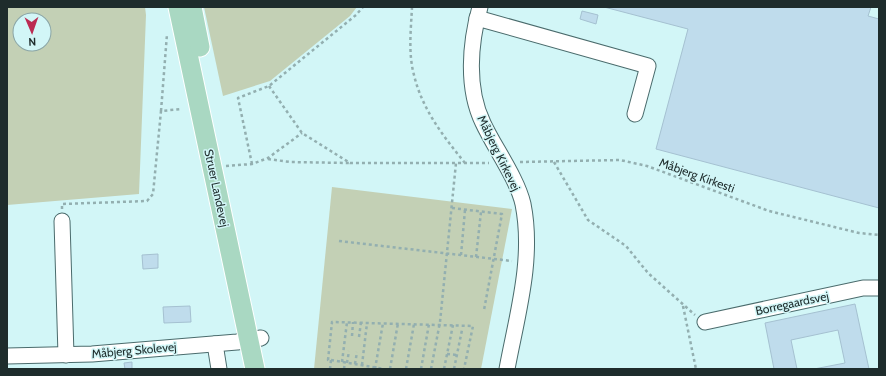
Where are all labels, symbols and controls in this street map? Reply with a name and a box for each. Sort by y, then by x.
north arrow [12,12,52,52]
text: N [28,35,36,49]
street label: Måbjerg Kirkevej [474,113,524,193]
street label: Struer Landevej [201,148,233,228]
street label: Måbjerg Kirkesti [657,154,737,196]
street label: Borregaardsvej [754,288,830,318]
street label: Måbjerg Skolevej [91,339,177,361]

